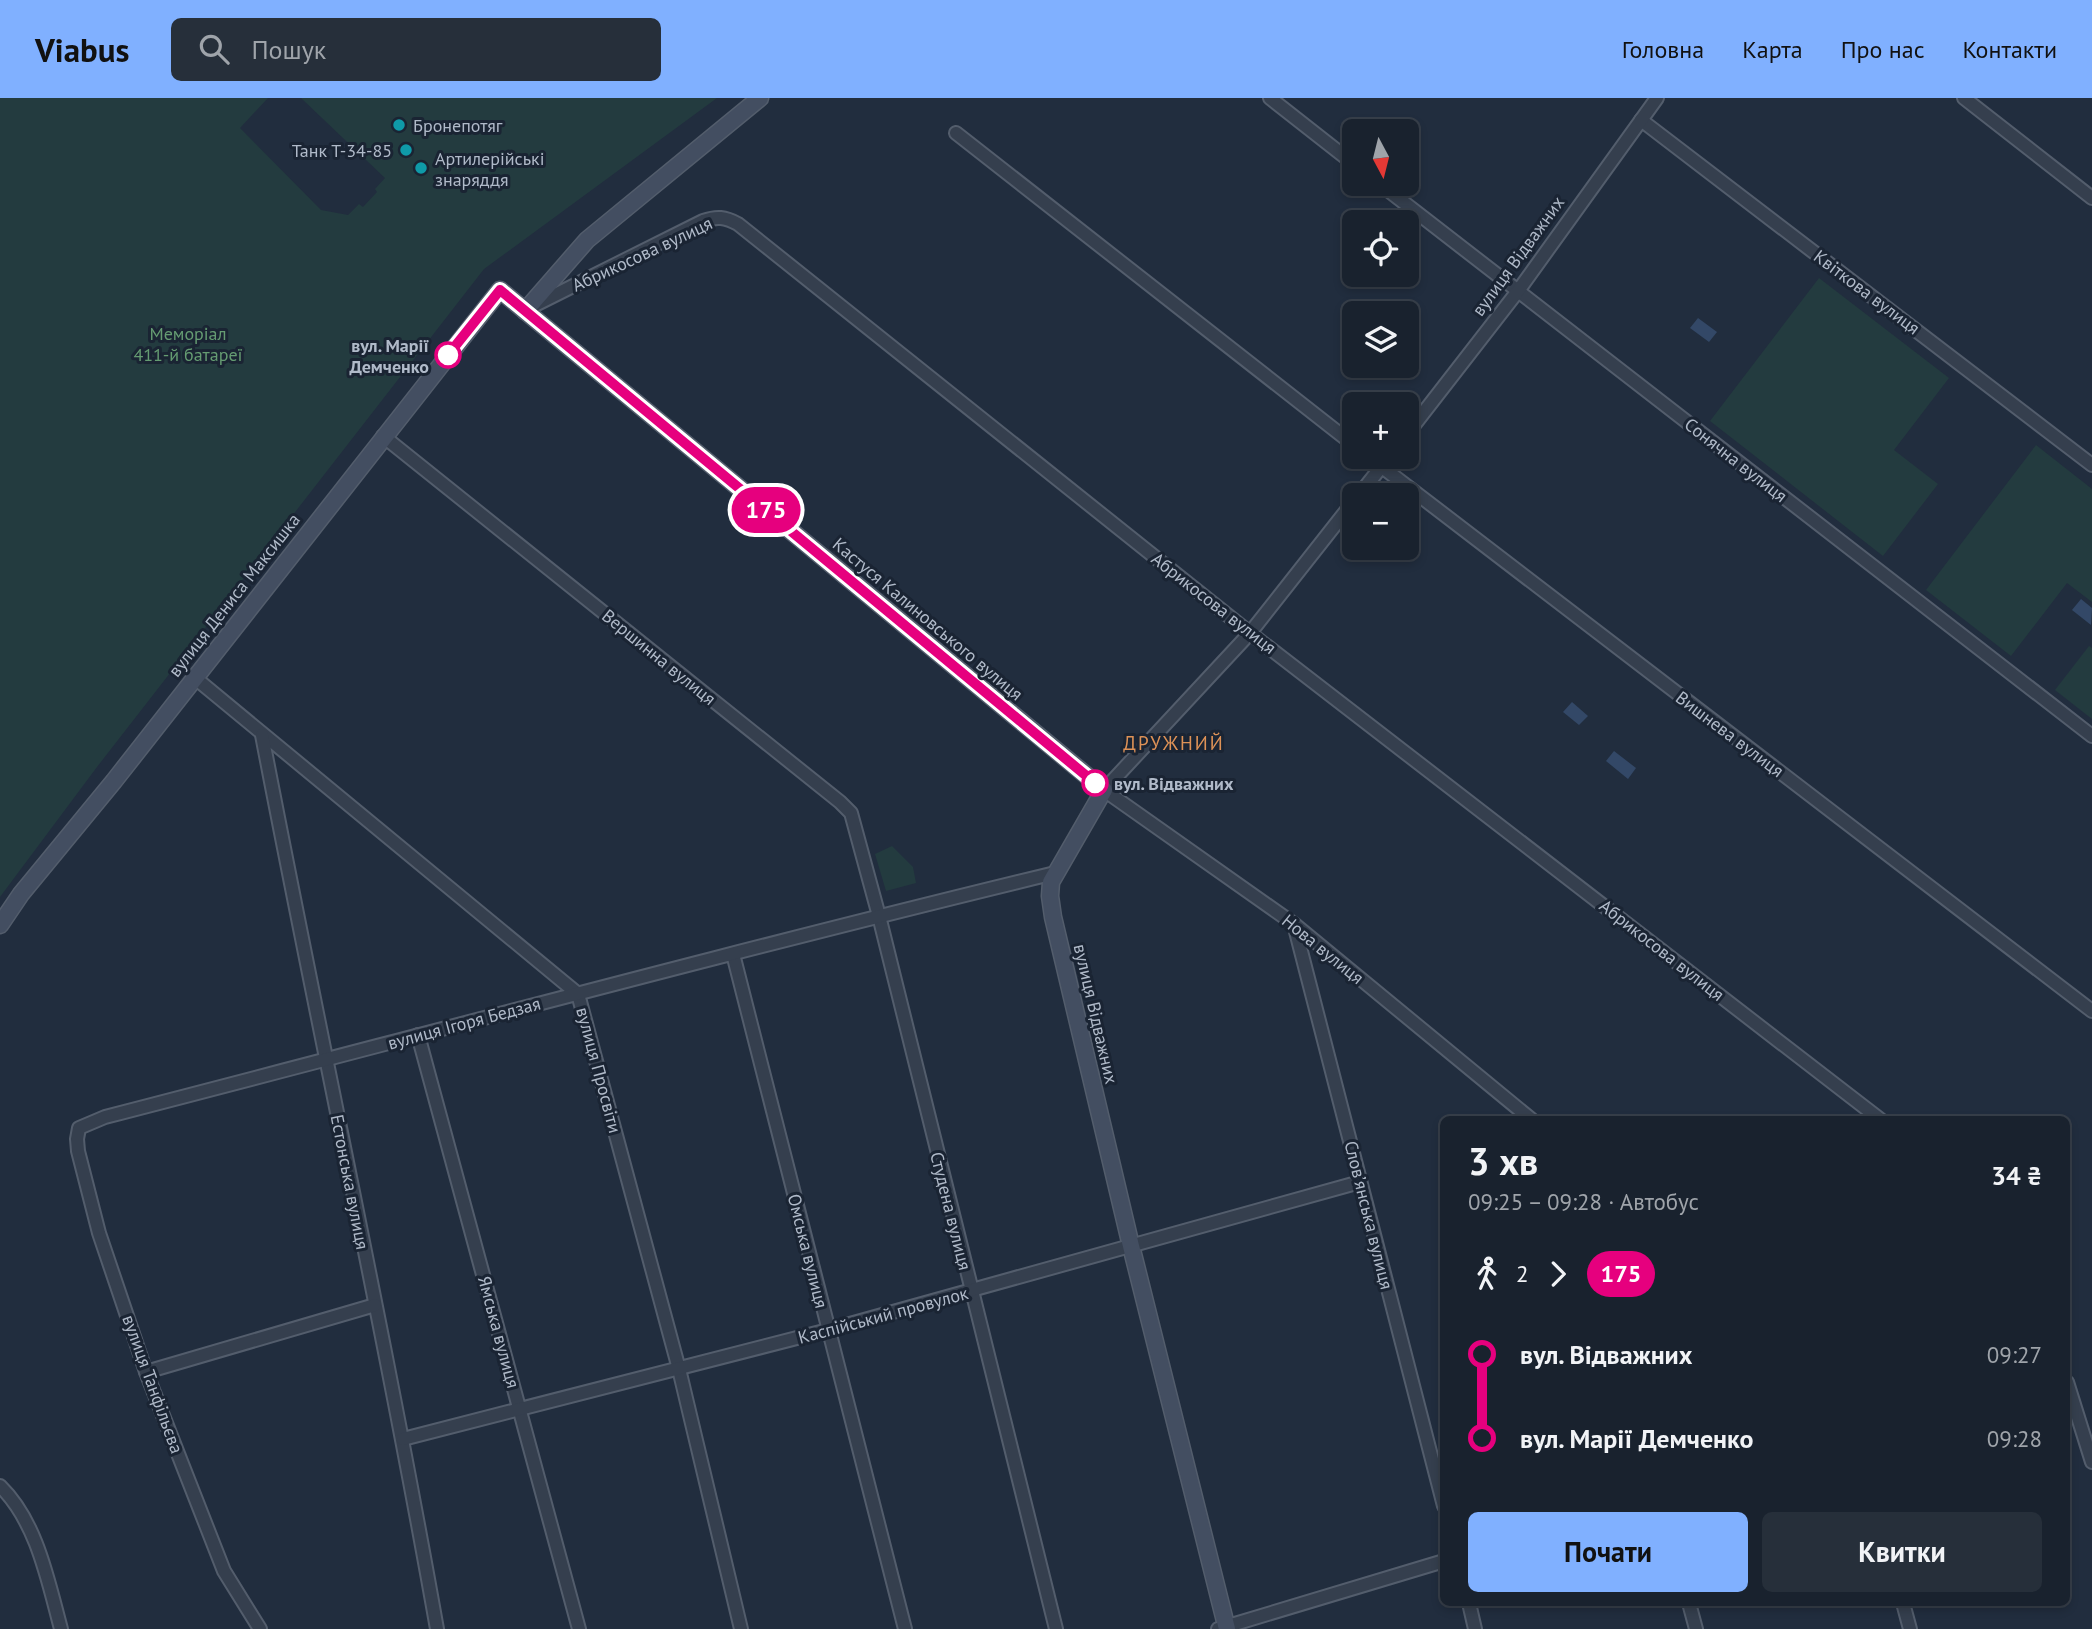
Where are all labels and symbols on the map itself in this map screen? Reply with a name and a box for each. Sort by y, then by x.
place label: Бронепотяг [413,114,503,137]
marker: Бронепотяг [391,117,407,133]
north arrow [1342,119,1419,196]
place label: Танк Т-34-85 [292,139,392,162]
marker: Танк Т-34-85 [398,142,414,158]
place label: Артилерійські знаряддя [435,147,544,191]
marker: Артилерійські знаряддя [413,160,429,176]
street label: вулиця Відважних [1467,191,1569,321]
street label: Абрикосова вулиця [568,211,716,297]
street label: Квіткова вулиця [1809,245,1925,339]
park label: Меморіал 411-й батареї [133,322,243,366]
place label: вул. Марії Демченко [350,334,429,378]
marker: вул. Марії Демченко [435,342,461,368]
street label: Сонячна вулиця [1680,413,1792,507]
line badge: 175 [726,487,806,533]
street label: вулиця Дениса Максишка [163,509,305,681]
street label: Кастуся Калиновського вулиця [828,533,1028,705]
street label: Абрикосова вулиця [1147,547,1281,659]
street label: Вершинна вулиця [597,604,721,710]
street label: Вишнева вулиця [1671,686,1789,782]
district label: ДРУЖНИЙ [1123,731,1225,755]
marker: вул. Відважних [1082,770,1108,796]
place label: вул. Відважних [1114,772,1234,795]
street label: Абрикосова вулиця [1595,894,1729,1006]
street label: Нова вулиця [1277,909,1369,989]
street label: вулиця Відважних [1069,942,1123,1086]
street label: вулиця Ігоря Бедзая [385,992,543,1054]
street label: вулиця Просвіти [571,1005,627,1135]
street label: Естонська вулиця [326,1113,374,1251]
street label: Словʼянська вулиця [1339,1138,1399,1292]
street label: Студена вулиця [925,1149,977,1273]
street label: Омська вулиця [783,1191,833,1311]
street label: Ямська вулиця [473,1273,525,1391]
street label: Каспійський провулок [795,1281,971,1349]
street label: вулиця Танфільєва [117,1311,189,1457]

